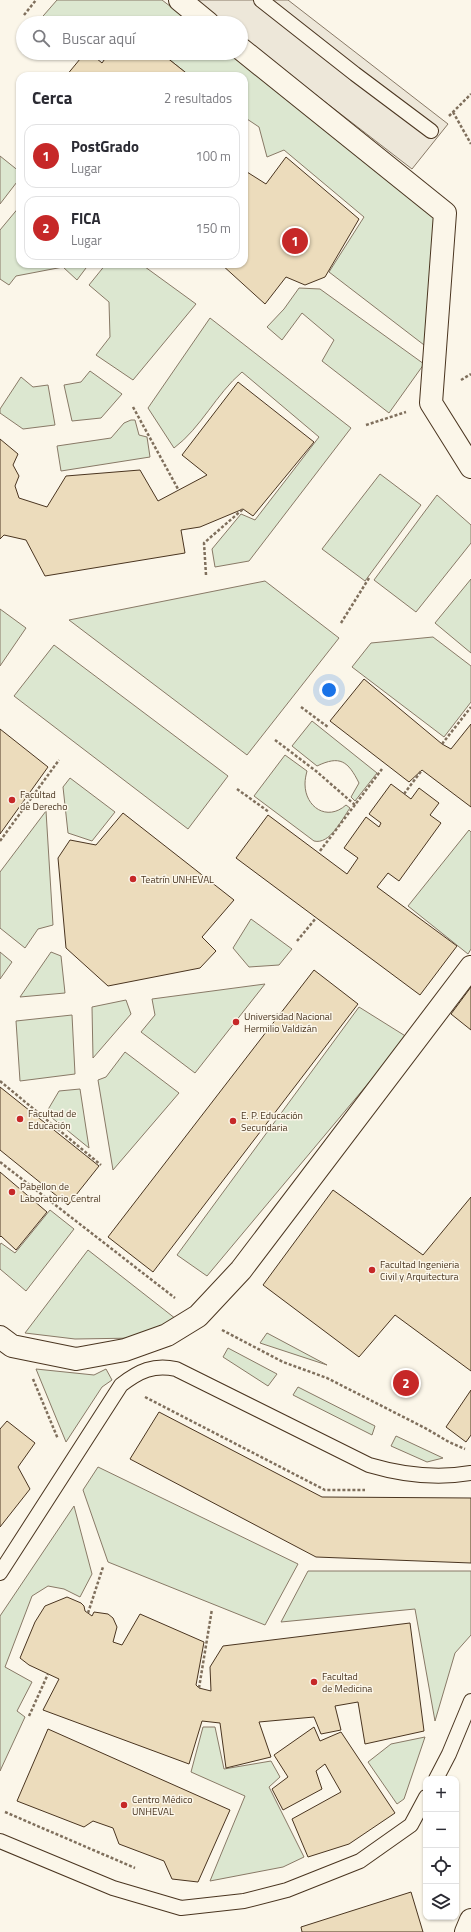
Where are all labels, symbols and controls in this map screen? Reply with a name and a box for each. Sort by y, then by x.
search box [16,16,248,60]
icon: search [30,27,52,49]
text: Buscar aquí [62,27,135,50]
text: Cerca [32,85,72,111]
text: 2 resultados [164,88,232,108]
text: PostGrado [71,135,139,158]
text: 1 [42,146,50,166]
text: 100 m [195,146,231,166]
text: Lugar [71,158,102,178]
text: FICA [71,207,100,230]
text: 2 [42,218,50,238]
text: 150 m [195,218,231,238]
pin: 1 [282,226,308,256]
text: Lugar [71,230,102,250]
your location [319,680,339,700]
place label: Facultad de Derecho [20,787,67,814]
marker: Facultad de Derecho [7,795,17,805]
place label: Teatrín UNHEVAL [141,872,214,887]
marker: Teatrín UNHEVAL [128,874,138,884]
place label: Universidad Nacional Hermilio Valdizán [244,1009,332,1036]
marker: Universidad Nacional Hermilio Valdizán [231,1017,241,1027]
place label: Facultad de Educación [28,1106,76,1133]
place label: E. P. Educación Secundaria [241,1108,303,1135]
marker: Facultad de Educación [15,1114,25,1124]
marker: E. P. Educación Secundaria [228,1116,238,1126]
place label: Pabellon de Laboratorio Central [20,1179,101,1206]
marker: Pabellon de Laboratorio Central [7,1187,17,1197]
place label: Facultad Ingenieria Civil y Arquitectura [380,1257,459,1284]
marker: Facultad Ingenieria Civil y Arquitectura [367,1265,377,1275]
pin: 2 [393,1368,419,1398]
place label: Facultad de Medicina [322,1669,372,1696]
marker: Facultad de Medicina [309,1677,319,1687]
map controls [423,1776,459,1920]
button: + [423,1776,459,1812]
place label: Centro Médico UNHEVAL [132,1792,193,1819]
marker: Centro Médico UNHEVAL [119,1800,129,1810]
button: − [423,1812,459,1848]
button: locate [423,1848,459,1884]
button: layers [423,1884,459,1920]

